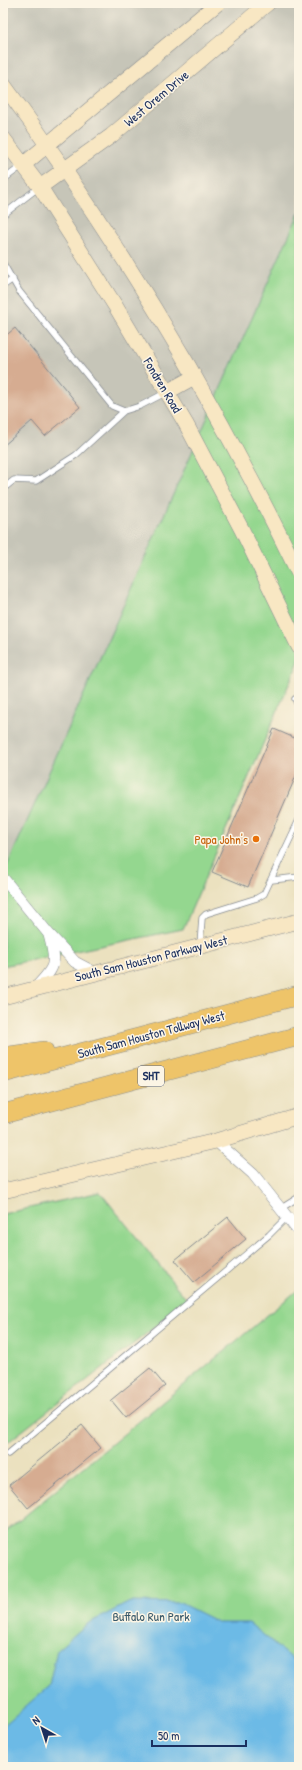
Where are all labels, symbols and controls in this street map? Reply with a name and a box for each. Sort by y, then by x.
street label: West Orem Drive [120,66,192,130]
street label: Fondren Road [139,353,187,416]
place label: Papa John's [194,830,248,848]
marker: Papa John's [251,834,261,844]
street label: South Sam Houston Parkway West [73,930,230,986]
street label: South Sam Houston Tollway West [75,1006,227,1062]
road number: SHT [138,1066,164,1086]
park label: Buffalo Run Park [112,1607,190,1625]
north arrow [22,1708,62,1748]
text: N [29,1713,42,1728]
scale bar [152,1722,246,1748]
text: 50 m [158,1727,179,1744]

